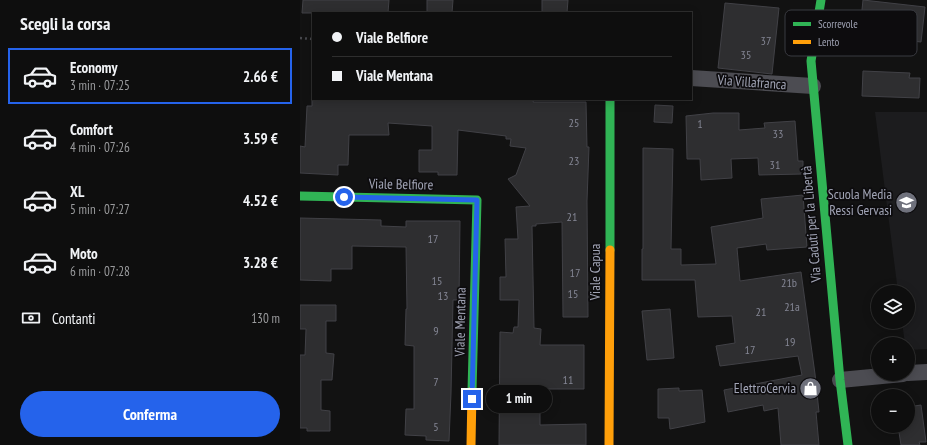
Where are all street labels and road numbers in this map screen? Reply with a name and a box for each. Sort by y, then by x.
street label: Via Villafranca [716,71,787,93]
street label: Via Caduti per la Libertà [797,165,825,284]
street label: Viale Belfiore [368,174,434,194]
street label: Viale Capua [586,244,604,301]
street label: Viale Mentana [450,287,470,358]

